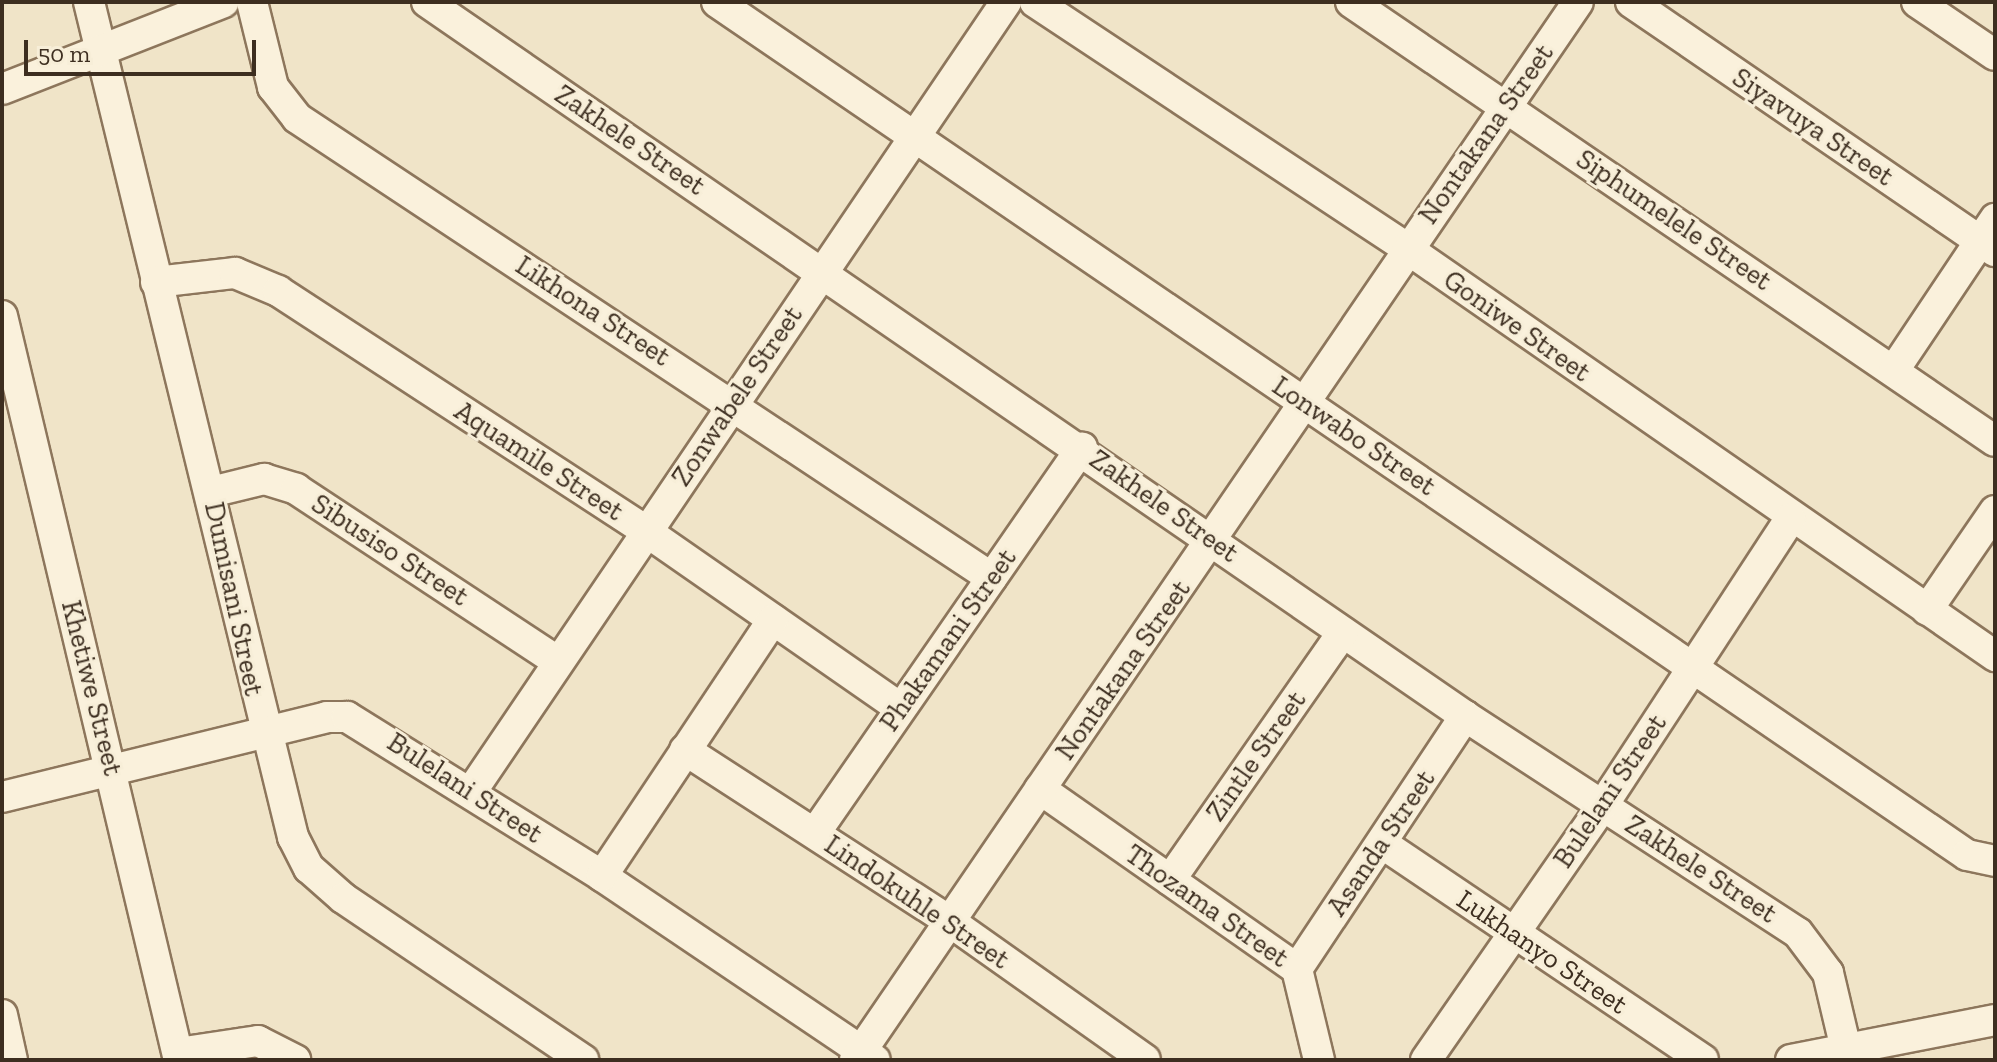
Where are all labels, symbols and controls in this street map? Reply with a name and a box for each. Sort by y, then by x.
scale bar [28,24,260,74]
street label: Nontakana Street [1411,37,1561,231]
text: 50 m [38,39,90,68]
street label: Siyavuya Street [1726,61,1900,193]
street label: Zakhele Street [549,77,711,203]
street label: Siphumelele Street [1570,142,1778,298]
street label: Likhona Street [509,249,677,373]
street label: Goniwe Street [1437,263,1597,389]
street label: Zonwabele Street [664,300,810,492]
street label: Lonwabo Street [1266,369,1442,503]
street label: Aquamile Street [448,394,630,528]
street label: Zakhele Street [1083,442,1245,570]
street label: Sibusiso Street [305,487,475,613]
street label: Dumisani Street [197,499,271,699]
street label: Phakamani Street [873,542,1023,738]
street label: Nontakana Street [1048,573,1198,767]
street label: Khetiwe Street [54,597,130,779]
street label: Zintle Street [1199,684,1313,828]
street label: Bulelani Street [1546,708,1674,874]
street label: Bulelani Street [381,725,549,851]
street label: Asanda Street [1320,764,1442,922]
street label: Zakhele Street [1619,808,1783,930]
street label: Lindokuhle Street [818,828,1016,976]
street label: Thozama Street [1119,837,1295,975]
street label: Lukhanyo Street [1450,883,1634,1021]

